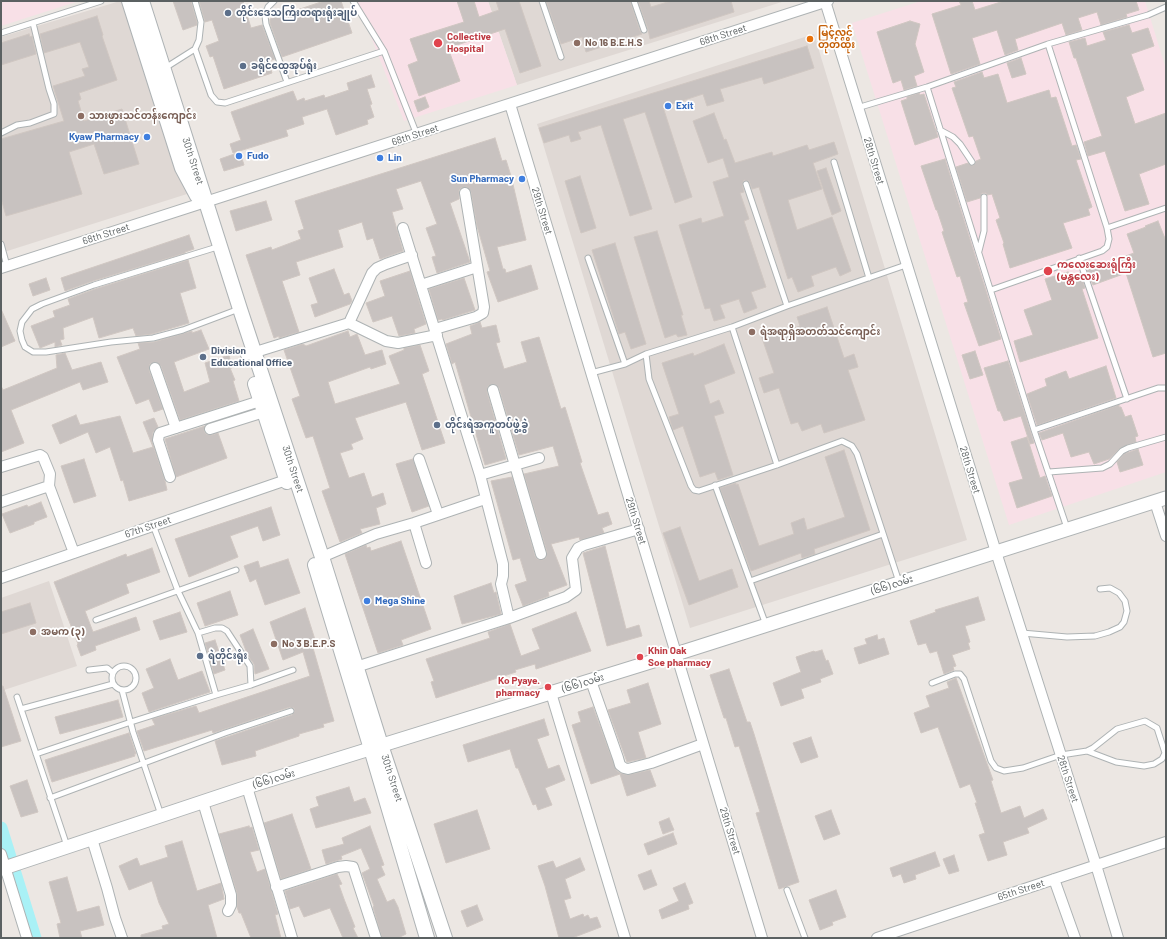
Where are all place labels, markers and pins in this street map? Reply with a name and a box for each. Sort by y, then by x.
place label: တိုင်းဒေသကြီးတရားရုံးချုပ် [236,7,357,19]
marker: တိုင်းဒေသကြီးတရားရုံးချုပ် [223,8,233,18]
place label: မြင့်လွင် တုတ်ထိုး [818,27,855,50]
place label: Collective Hospital [447,31,491,54]
marker: မြင့်လွင် တုတ်ထိုး [805,34,815,44]
marker: Collective Hospital [432,37,444,49]
place label: No 16 B.E.H.S [585,37,642,49]
marker: No 16 B.E.H.S [572,38,582,48]
place label: ခရိုင်ထွေအုပ်ရုံး [251,60,317,72]
marker: ခရိုင်ထွေအုပ်ရုံး [238,61,248,71]
place label: Exit [676,100,694,112]
marker: Exit [663,101,673,111]
place label: သားဖွားသင်တန်းကျောင်း [89,110,196,122]
marker: သားဖွားသင်တန်းကျောင်း [76,111,86,121]
place label: Kyaw Pharmacy [69,131,139,143]
marker: Kyaw Pharmacy [142,132,152,142]
place label: Fudo [247,150,269,162]
marker: Fudo [234,151,244,161]
place label: Lin [388,152,402,164]
marker: Lin [375,153,385,163]
place label: Sun Pharmacy [451,173,514,185]
marker: Sun Pharmacy [517,174,527,184]
place label: ကလေးဆေးရုံကြီး (မန္တလေး) [1057,259,1136,282]
marker: ကလေးဆေးရုံကြီး (မန္တလေး) [1042,265,1054,277]
place label: ရဲအရာရှိအတတ်သင်ကျောင်း [760,326,880,338]
marker: ရဲအရာရှိအတတ်သင်ကျောင်း [747,327,757,337]
place label: Division Educational Office [211,345,292,368]
marker: Division Educational Office [198,352,208,362]
place label: တိုင်းရဲအကူတပ်ဖွဲ့ခွဲ [445,419,528,431]
marker: တိုင်းရဲအကူတပ်ဖွဲ့ခွဲ [432,420,442,430]
place label: Mega Shine [375,595,425,607]
marker: Mega Shine [362,596,372,606]
place label: အမက (၃) [41,626,84,638]
marker: အမက (၃) [28,627,38,637]
place label: No 3 B.E.P.S [282,638,335,650]
marker: No 3 B.E.P.S [269,639,279,649]
place label: Khin Oak Soe pharmacy [648,645,711,668]
place label: ရဲတိုင်းရုံး [208,650,247,662]
marker: ရဲတိုင်းရုံး [195,651,205,661]
marker: Khin Oak Soe pharmacy [635,652,645,662]
place label: Ko Pyaye. pharmacy [496,675,540,698]
marker: Ko Pyaye. pharmacy [543,682,553,692]

